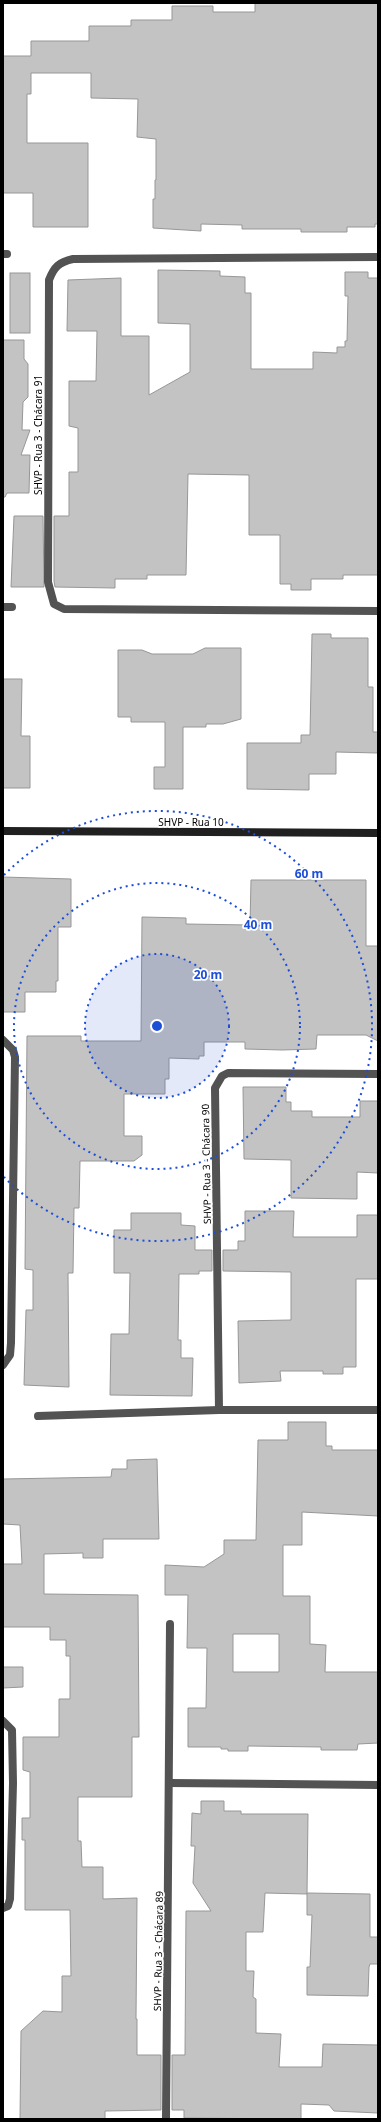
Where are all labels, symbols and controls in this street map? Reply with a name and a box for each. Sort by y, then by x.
street label: SHVP - Rua 3 - Chácara 91 [31,375,45,495]
street label: SHVP - Rua 10 [158,815,224,829]
text: 60 m [295,865,323,882]
text: 40 m [244,916,272,933]
text: 20 m [194,966,222,983]
centre of rings [150,1019,164,1033]
street label: SHVP - Rua 3 - Chácara 90 [198,1104,214,1224]
street label: SHVP - Rua 3 - Chácara 89 [150,1891,166,2011]

